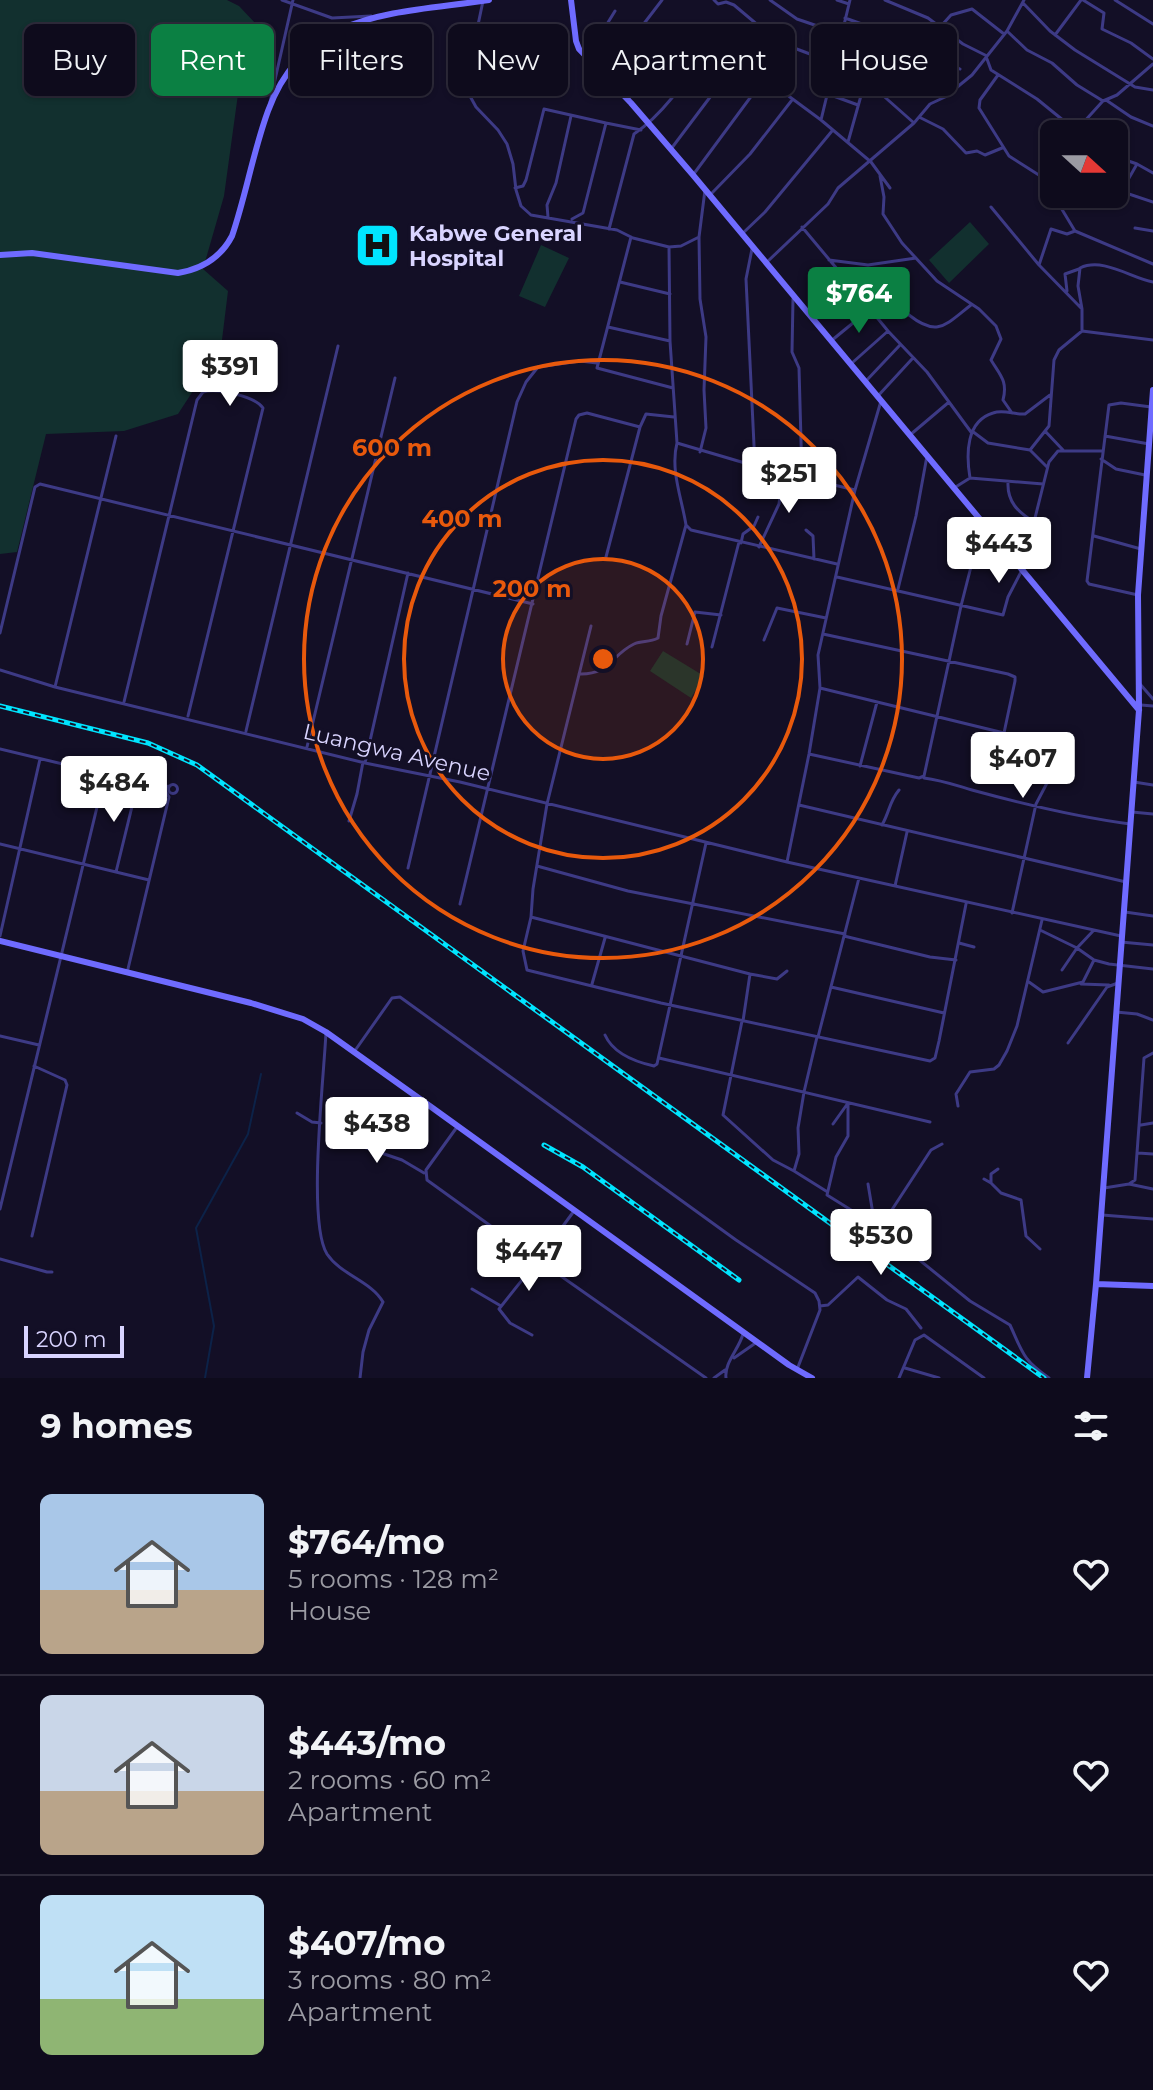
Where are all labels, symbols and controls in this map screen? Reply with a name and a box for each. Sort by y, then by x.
chip: Buy [24,24,135,96]
chip: Rent [151,24,274,96]
chip: Filters [290,24,432,96]
chip: New [448,24,568,96]
chip: Apartment [584,24,795,96]
chip: House [811,24,957,96]
north arrow [1040,120,1128,208]
map controls [1040,120,1128,208]
place label: Kabwe General Hospital [409,220,583,272]
hospital icon: Kabwe General Hospital [354,222,402,270]
pin: $764 [812,267,906,335]
text: $764 [826,277,892,309]
pin: $391 [183,340,277,408]
text: $391 [201,350,259,382]
text: 600 m [352,433,432,462]
pin: $251 [742,447,836,515]
text: $251 [760,457,818,489]
text: 400 m [421,504,503,533]
pin: $443 [952,517,1046,585]
text: $443 [965,527,1033,559]
text: 200 m [493,574,571,603]
centre of rings [589,645,617,673]
street label: Luangwa Avenue [301,718,493,787]
pin: $407 [976,732,1070,800]
text: $407 [989,742,1057,774]
pin: $484 [67,756,161,824]
text: $484 [79,766,149,798]
pin: $438 [330,1097,424,1165]
text: $438 [343,1107,411,1139]
pin: $530 [834,1209,928,1277]
text: $530 [849,1219,913,1251]
pin: $447 [482,1225,576,1293]
text: $447 [495,1235,563,1267]
scale bar [24,1322,124,1358]
text: 200 m [36,1326,107,1353]
icon: filters [1069,1404,1113,1448]
text: 9 homes [40,1405,193,1447]
text: $764/mo [288,1521,445,1563]
icon: home [104,1526,200,1622]
icon: heart [1069,1552,1113,1596]
text: 5 rooms · 128 m² [288,1563,499,1595]
text: House [288,1595,371,1627]
text: $443/mo [288,1722,446,1764]
icon: home [104,1727,200,1823]
icon: heart [1069,1753,1113,1797]
text: 2 rooms · 60 m² [288,1764,491,1796]
text: Apartment [288,1796,432,1828]
text: $407/mo [288,1922,445,1964]
icon: home [104,1927,200,2023]
icon: heart [1069,1953,1113,1997]
text: 3 rooms · 80 m² [288,1964,492,1996]
text: Apartment [288,1996,432,2028]

